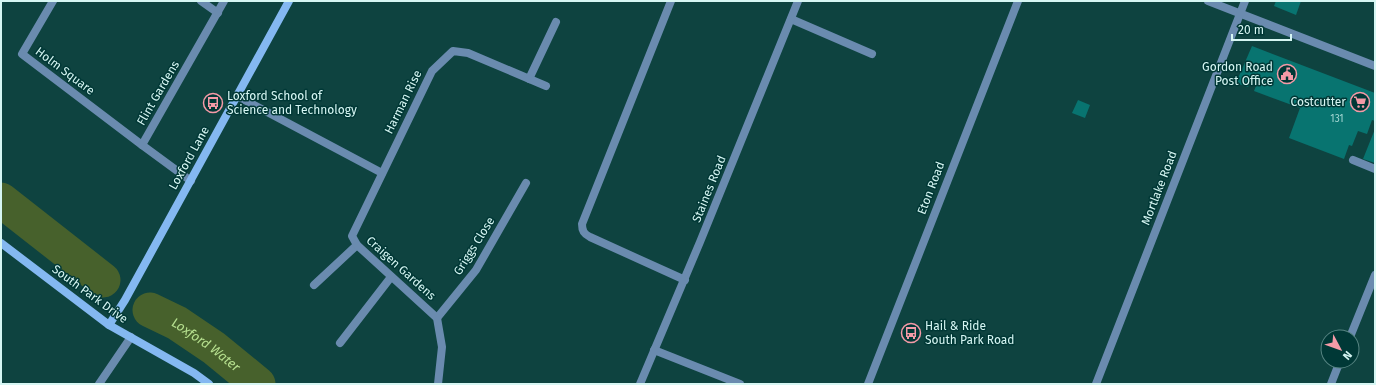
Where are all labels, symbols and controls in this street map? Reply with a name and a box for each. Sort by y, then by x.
scale bar [1232,16,1291,42]
text: 20 m [1238,23,1264,37]
street label: Holm Square [33,44,97,98]
street label: Flint Gardens [134,58,182,128]
place label: Gordon Road Post Office [1202,60,1273,88]
public building icon: Gordon Road Post Office [1276,63,1298,85]
street label: Harman Rise [382,68,424,136]
place label: Loxford School of Science and Technology [227,89,357,117]
supermarket icon: Costcutter [1349,91,1371,113]
bus stop icon: Loxford School of Science and Technology [202,92,224,114]
place label: Costcutter [1290,95,1346,109]
house number: 131 [1330,113,1344,125]
street label: Loxford Lane [166,124,212,192]
street label: Mortlake Road [1138,149,1180,227]
street label: Staines Road [689,154,729,224]
street label: Eton Road [915,160,947,216]
street label: Griggs Close [451,214,497,278]
street label: Craigen Gardens [364,233,439,303]
street label: South Park Drive [49,262,131,326]
water label: Loxford Water [170,315,244,375]
place label: Hail & Ride South Park Road [925,319,1015,347]
bus stop icon: Hail & Ride South Park Road [900,322,922,344]
north arrow [1320,329,1360,369]
text: N [1340,348,1354,362]

